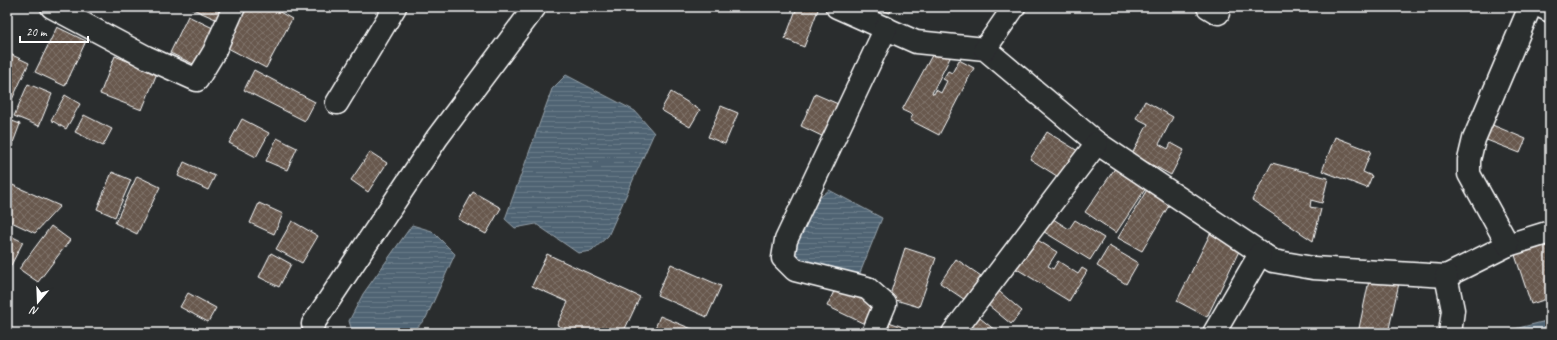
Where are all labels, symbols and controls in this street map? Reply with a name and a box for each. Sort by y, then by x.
scale bar [20,18,88,44]
text: 20 m [26,24,48,40]
north arrow [18,282,58,322]
text: N [27,303,40,319]

